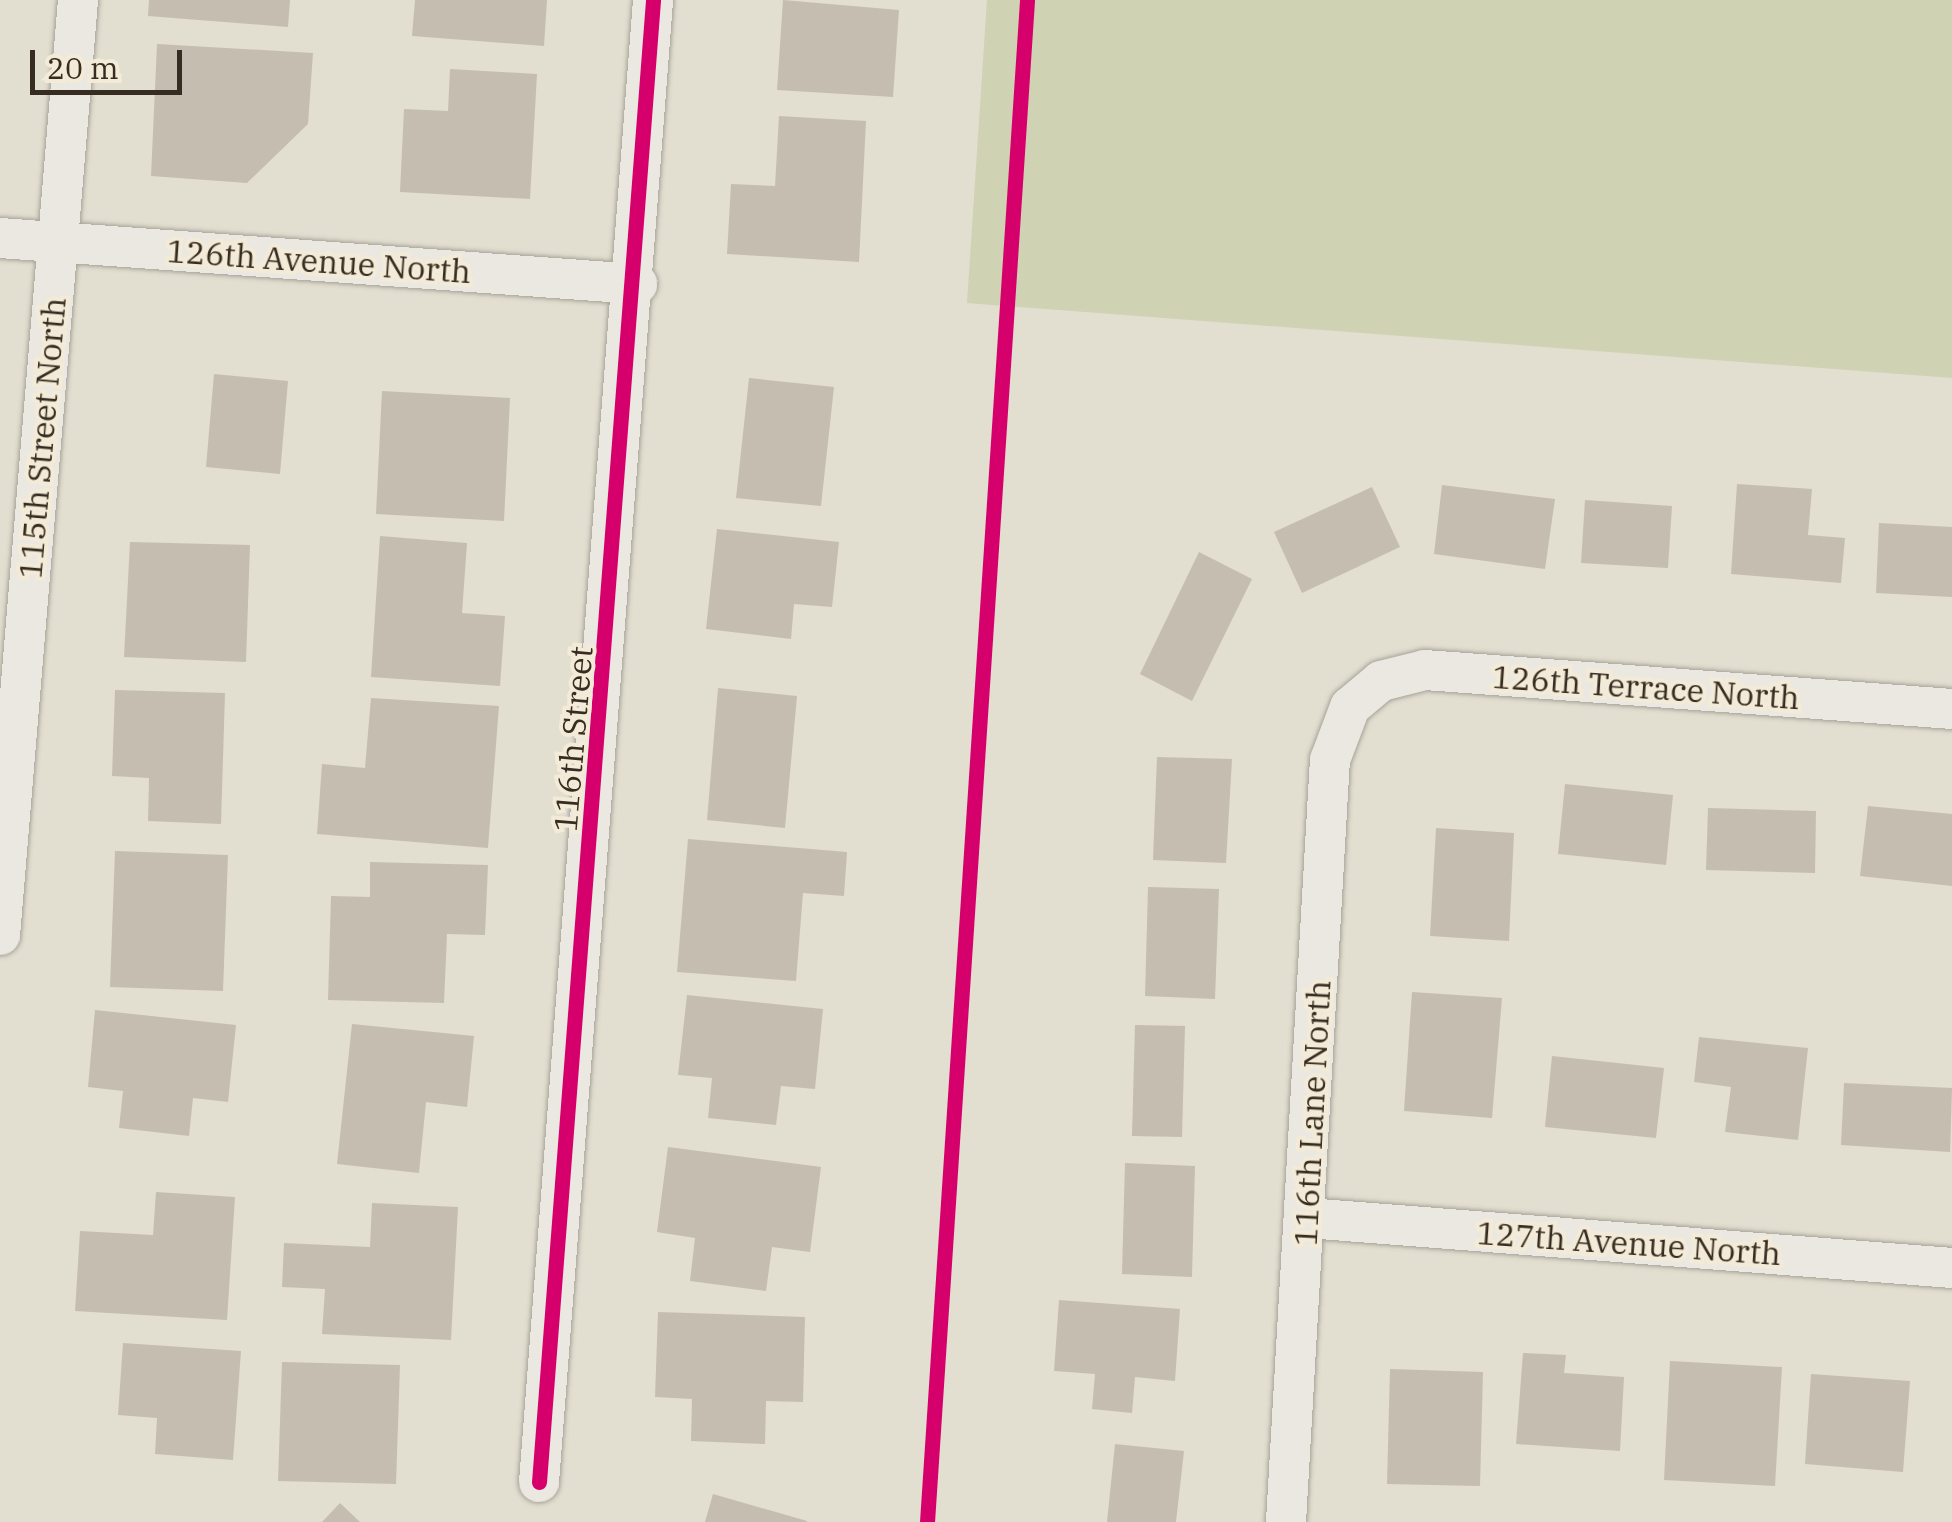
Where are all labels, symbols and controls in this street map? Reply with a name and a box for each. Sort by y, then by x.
scale bar [35,30,188,92]
text: 20 m [47,48,119,87]
street label: 126th Avenue North [166,231,472,291]
street label: 115th Street North [11,296,73,580]
street label: 116th Street [546,645,600,833]
street label: 126th Terrace North [1491,657,1801,717]
street label: 116th Lane North [1286,979,1338,1247]
street label: 127th Avenue North [1476,1213,1782,1273]

